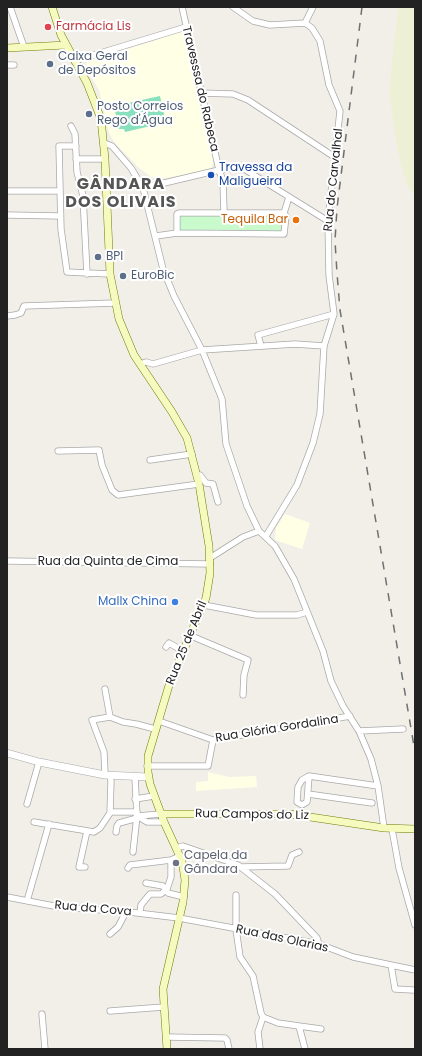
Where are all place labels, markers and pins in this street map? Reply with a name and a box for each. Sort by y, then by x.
place label: Farmácia Lis [56,20,131,34]
marker: Farmácia Lis [43,22,53,32]
place label: Caixa Geral de Depósitos [58,50,136,78]
marker: Caixa Geral de Depósitos [45,59,55,69]
place label: Posto Correios Rego d'Água [97,100,183,128]
marker: Posto Correios Rego d'Água [84,109,94,119]
place label: Travessa da Maligueira [219,161,292,189]
marker: Travessa da Maligueira [206,170,216,180]
place label: Tequila Bar [221,213,288,227]
marker: Tequila Bar [291,215,301,225]
place label: BPI [106,250,123,264]
marker: BPI [93,252,103,262]
place label: EuroBic [131,269,175,283]
marker: EuroBic [118,271,128,281]
place label: Mallx China [98,595,167,609]
marker: Mallx China [170,597,180,607]
place label: Capela da Gândara [184,849,247,877]
marker: Capela da Gândara [171,858,181,868]

